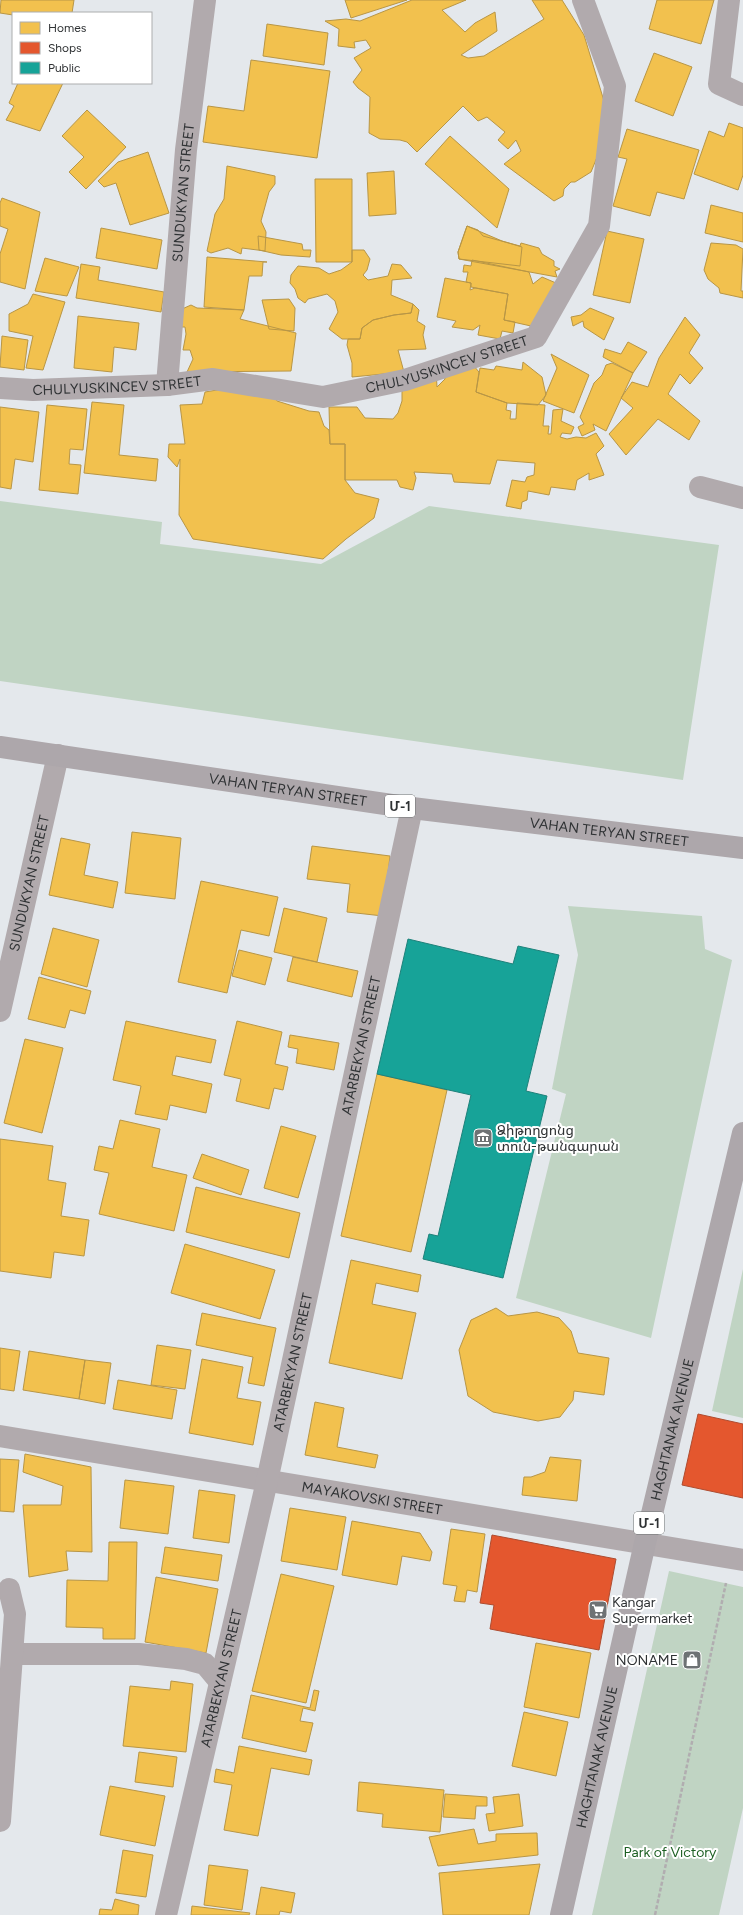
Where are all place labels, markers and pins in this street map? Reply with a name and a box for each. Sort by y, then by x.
place label: Ձիթողցոնց տուն-թանգարան [497,1122,619,1155]
museum icon: Ձիթողցոնց տուն-թանգարան [472,1127,494,1149]
place label: Kangar Supermarket [612,1594,692,1627]
supermarket icon: Kangar Supermarket [587,1599,609,1621]
shop icon: NONAME [681,1649,703,1671]
place label: NONAME [616,1652,678,1669]

